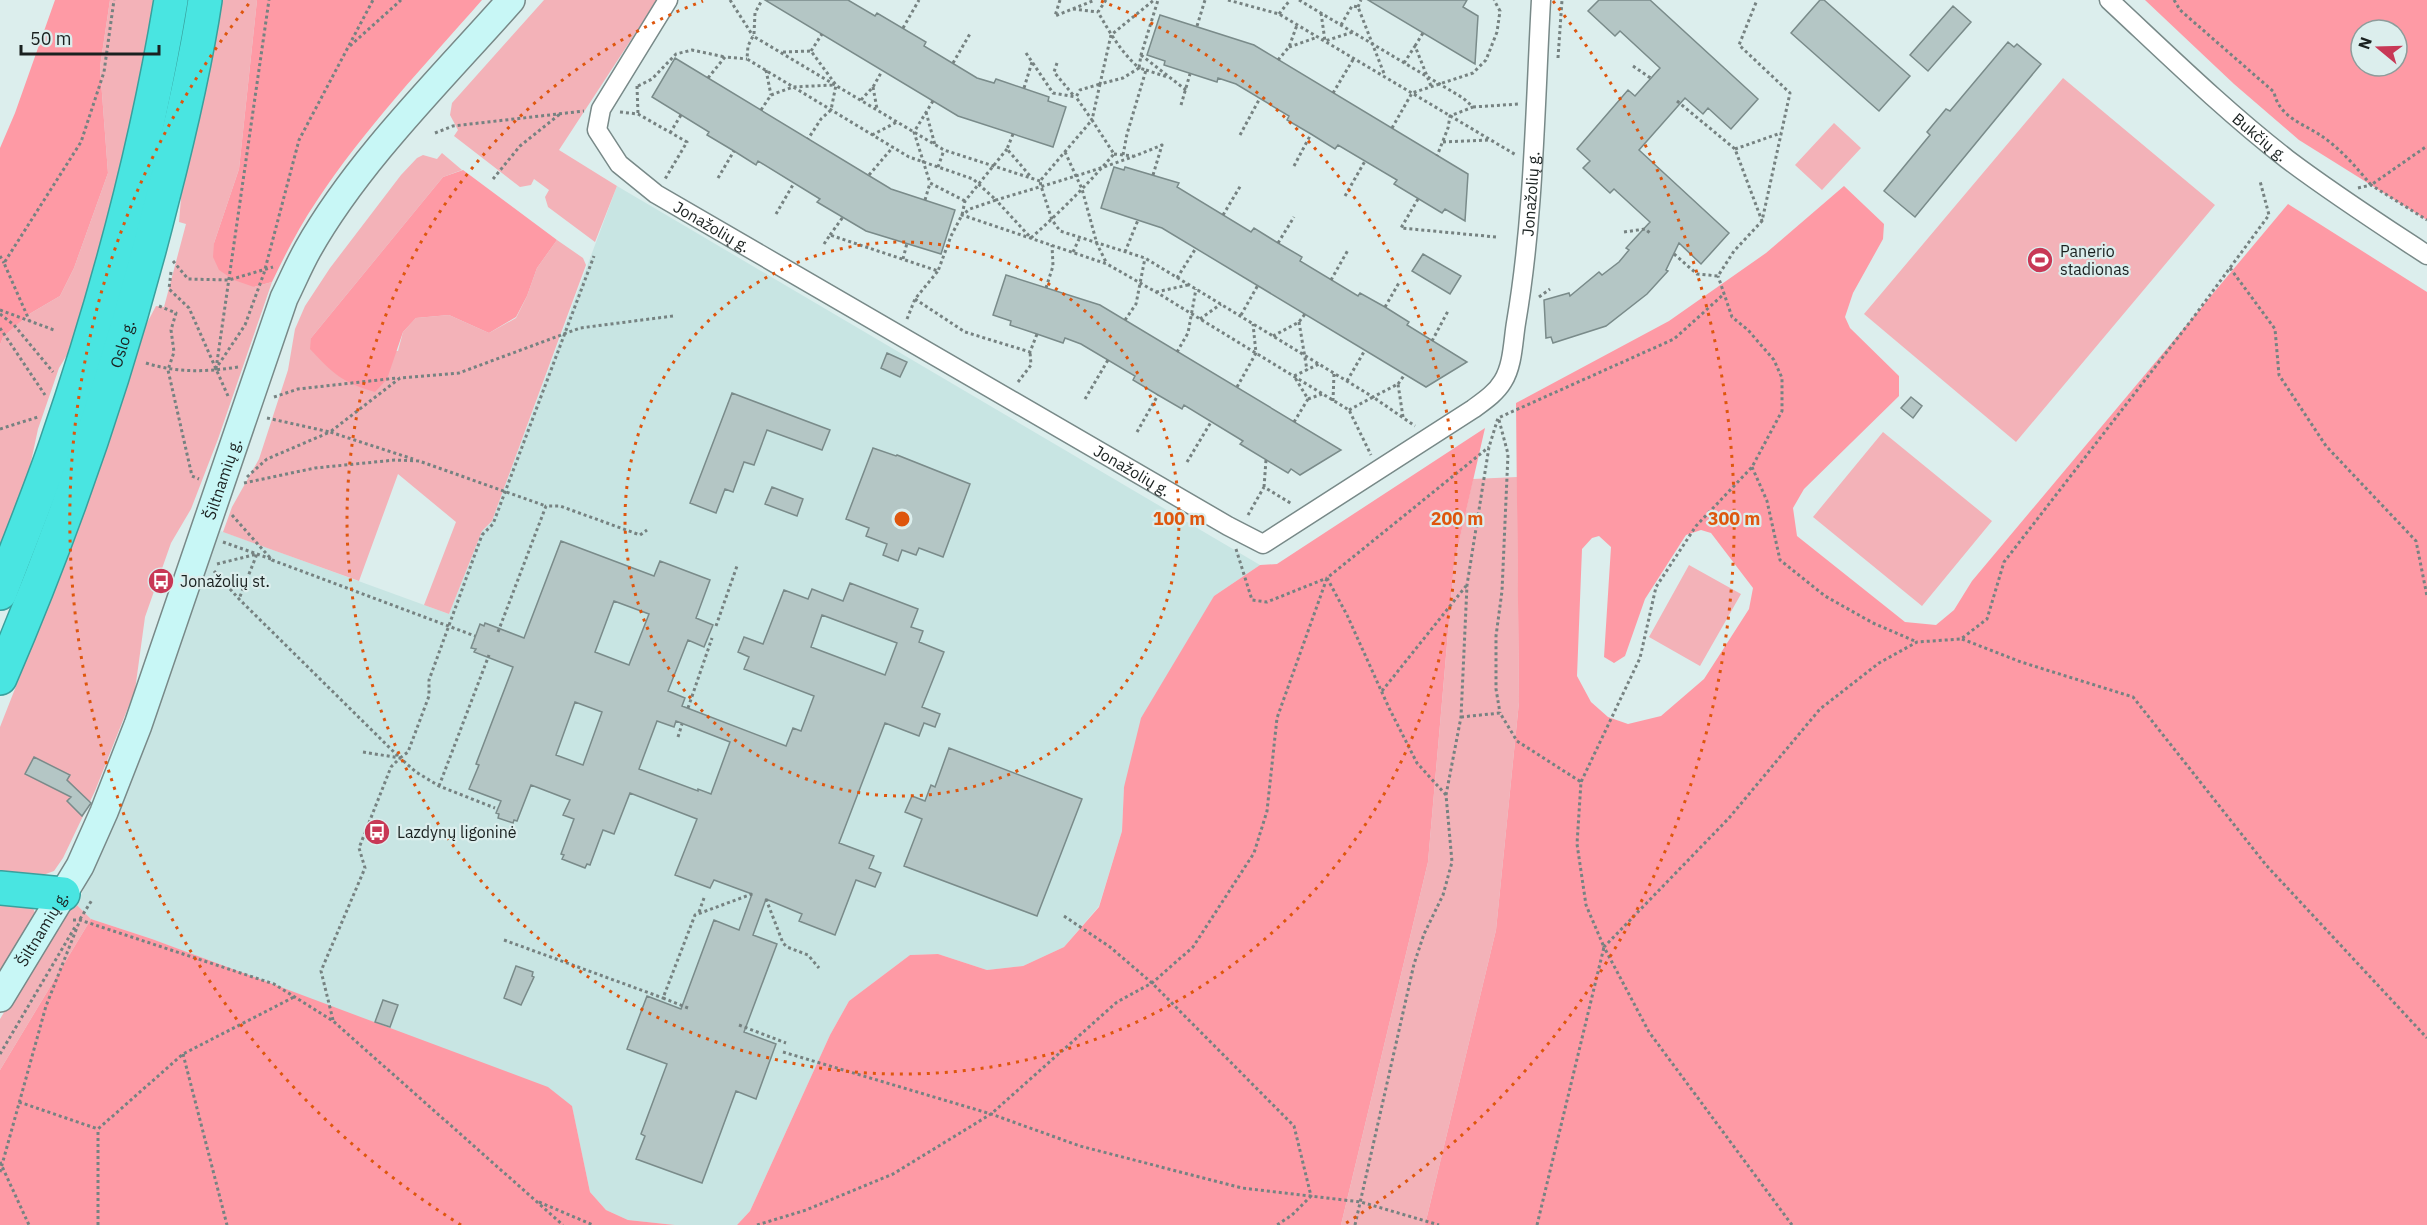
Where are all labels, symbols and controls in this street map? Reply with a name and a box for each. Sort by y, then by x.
scale bar [21,18,159,56]
north arrow [2349,18,2409,78]
text: 50 m [30,27,72,50]
text: N [2353,34,2376,52]
street label: Bukčių g. [2228,108,2292,166]
street label: Jonažolių g. [1517,151,1544,237]
street label: Jonažolių g. [670,196,754,256]
place label: Panerio stadionas [2060,241,2130,279]
sports icon: Panerio stadionas [2025,245,2055,275]
street label: Oslo g. [106,317,139,370]
street label: Šiltnamių g. [198,436,245,522]
street label: Jonažolių g. [1090,440,1174,500]
text: 100 m [1153,507,1205,530]
text: 200 m [1431,507,1483,530]
text: 300 m [1708,507,1760,530]
centre of rings [892,509,912,529]
bus stop icon: Jonažolių st. [146,566,176,596]
place label: Jonažolių st. [180,571,270,591]
bus stop icon: Lazdynų ligoninė [362,817,392,847]
place label: Lazdynų ligoninė [397,822,517,842]
street label: Šiltnamių g. [11,887,72,970]

